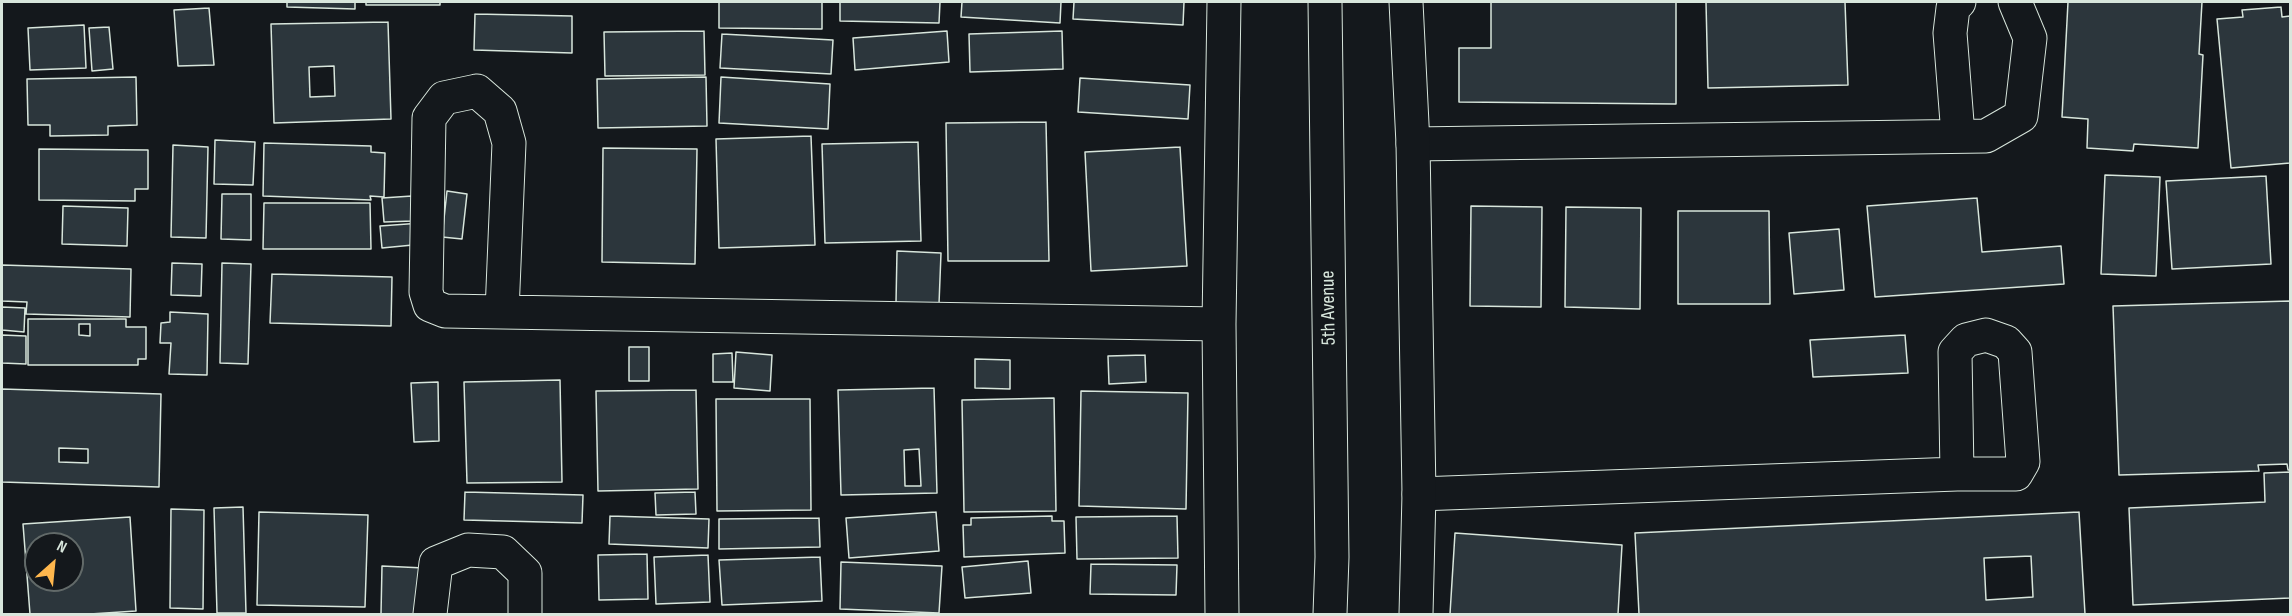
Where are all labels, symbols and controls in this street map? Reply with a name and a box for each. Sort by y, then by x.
street label: 5th Avenue [1316,270,1342,346]
north arrow [24,532,84,592]
text: N [53,537,70,558]

